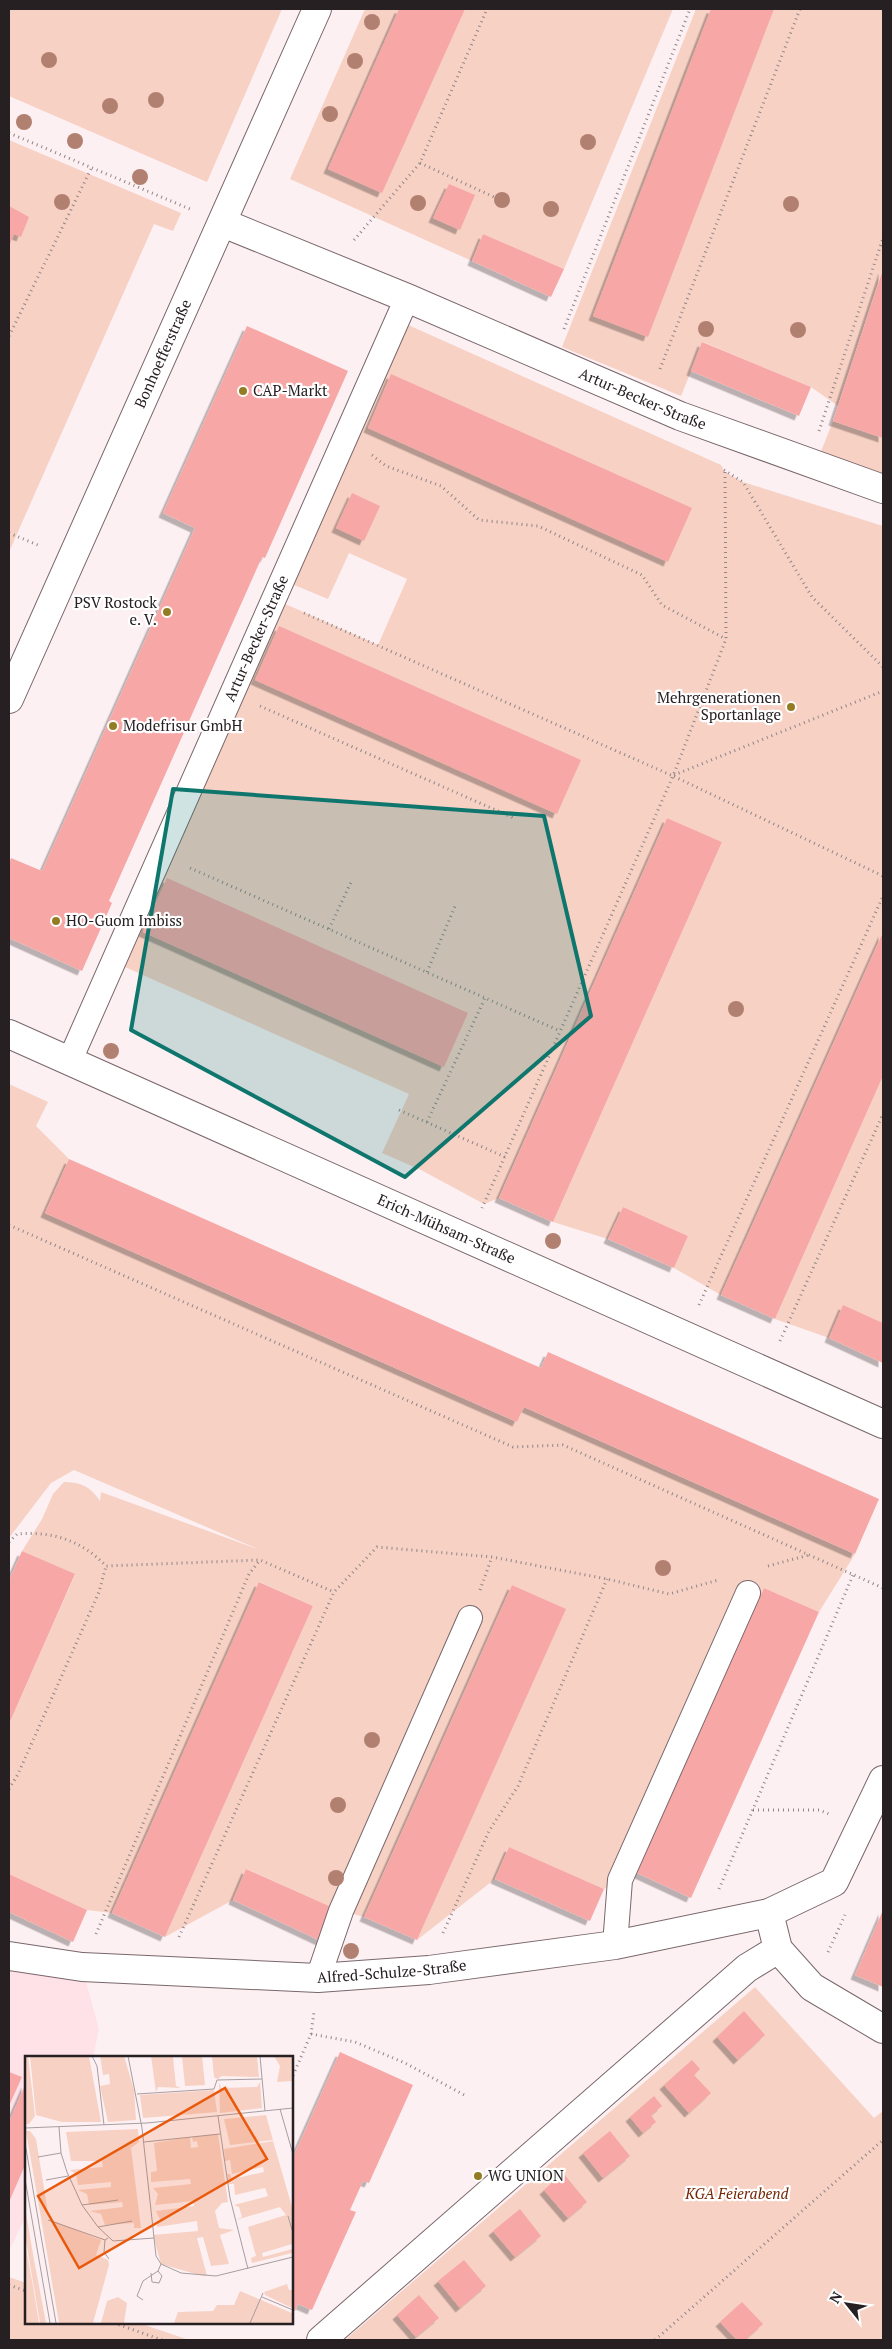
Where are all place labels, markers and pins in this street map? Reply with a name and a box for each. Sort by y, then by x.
place label: CAP-Markt [253,380,328,400]
marker: CAP-Markt [237,385,249,397]
place label: PSV Rostock e. V. [74,592,157,629]
marker: PSV Rostock e. V. [161,606,173,618]
place label: Mehrgenerationen Sportanlage [657,687,781,724]
marker: Mehrgenerationen Sportanlage [785,701,797,713]
place label: Modefrisur GmbH [123,715,243,735]
marker: Modefrisur GmbH [107,720,119,732]
place label: HO-Guom Imbiss [66,910,182,930]
marker: HO-Guom Imbiss [50,915,62,927]
place label: WG UNION [488,2165,564,2185]
marker: WG UNION [472,2170,484,2182]

